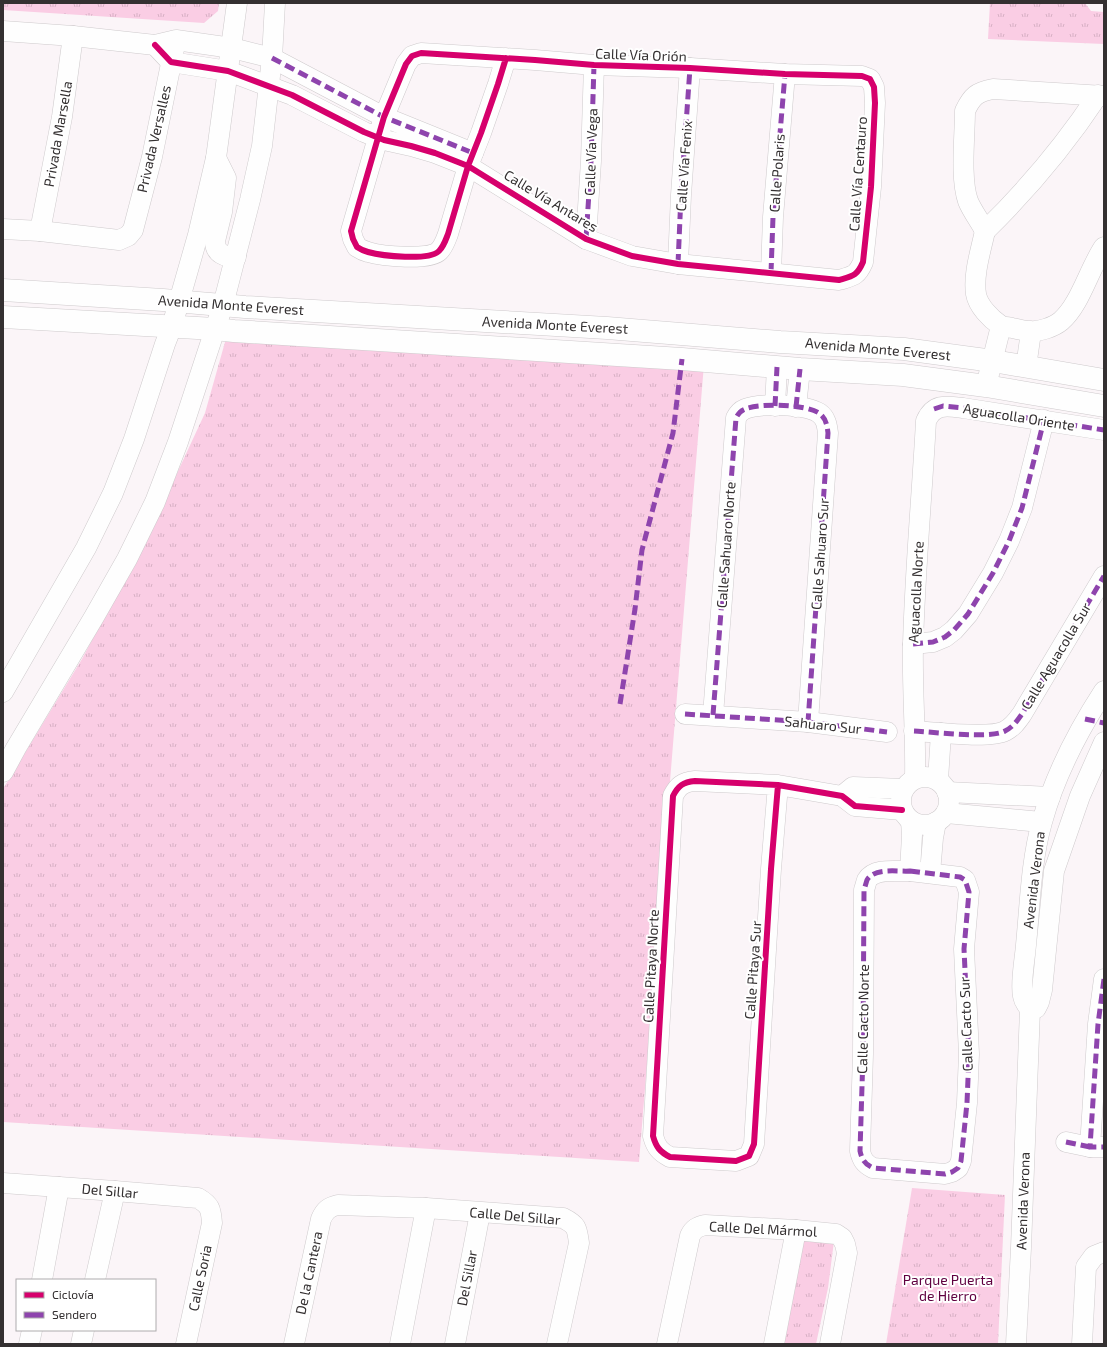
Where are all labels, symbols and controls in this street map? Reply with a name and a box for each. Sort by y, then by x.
street label: Calle Vía Orión [595,44,687,65]
street label: Privada Marsella [40,80,75,188]
street label: Privada Versalles [133,84,174,194]
street label: Calle Vía Vega [580,108,601,196]
street label: Calle Vía Centauro [845,116,870,232]
street label: Calle Vía Fenix [672,119,695,212]
street label: Calle Polaris [765,133,788,213]
street label: Calle Vía Antares [501,166,601,235]
street label: Avenida Monte Everest [158,291,305,318]
street label: Avenida Monte Everest [482,312,628,337]
street label: Avenida Monte Everest [805,334,952,363]
street label: Aguacolla Oriente [962,399,1076,434]
street label: Calle Sahuaro Norte [713,481,738,609]
street label: Calle Sahuaro Sur [807,497,832,610]
street label: Aguacolla Norte [904,540,927,643]
street label: Calle Aguacolla Sur [1017,599,1094,712]
street label: Sahuaro Sur [784,712,863,737]
street label: Avenida Verona [1019,830,1048,930]
street label: Calle Pitaya Norte [639,909,662,1023]
street label: Calle Pitaya Sur [741,920,764,1020]
street label: Calle Cacto Norte [853,964,872,1074]
street label: Calle Cacto Sur [955,976,976,1072]
street label: Avenida Verona [1012,1152,1033,1250]
street label: Del Sillar [81,1180,139,1201]
street label: Calle Del Sillar [469,1203,562,1228]
street label: Calle Del Mármol [708,1217,818,1240]
street label: De la Cantera [291,1230,326,1316]
street label: Calle Soria [184,1243,215,1313]
street label: Del Sillar [453,1248,480,1307]
park label: Parque Puerta de Hierro [903,1271,993,1304]
legend [16,1279,156,1331]
text: Ciclovía [52,1287,94,1301]
text: Sendero [52,1307,97,1321]

